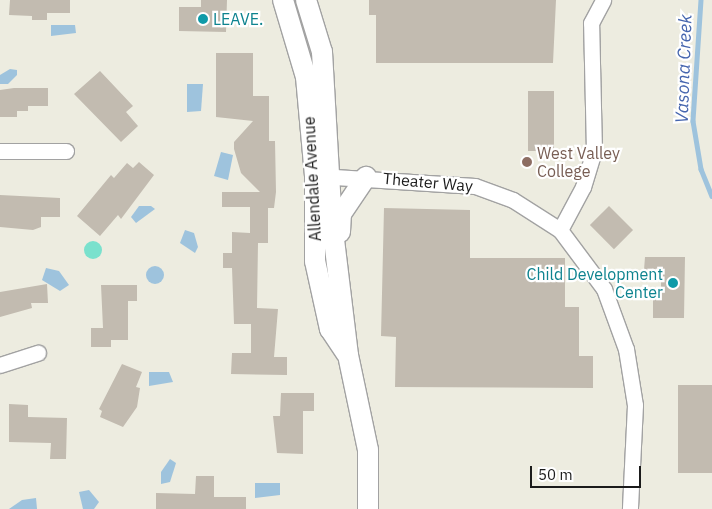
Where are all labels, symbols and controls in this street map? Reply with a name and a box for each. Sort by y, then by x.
place label: LEAVE. [213,9,263,29]
marker: LEAVE. [197,13,209,25]
water label: Vasona Creek [671,14,697,124]
street label: Allendale Avenue [299,116,325,242]
place label: West Valley College [537,143,620,181]
marker: West Valley College [521,156,533,168]
street label: Theater Way [382,169,474,195]
place label: Child Development Center [527,264,663,302]
marker: Child Development Center [667,277,679,289]
scale bar [532,456,643,488]
text: 50 m [538,465,573,484]

